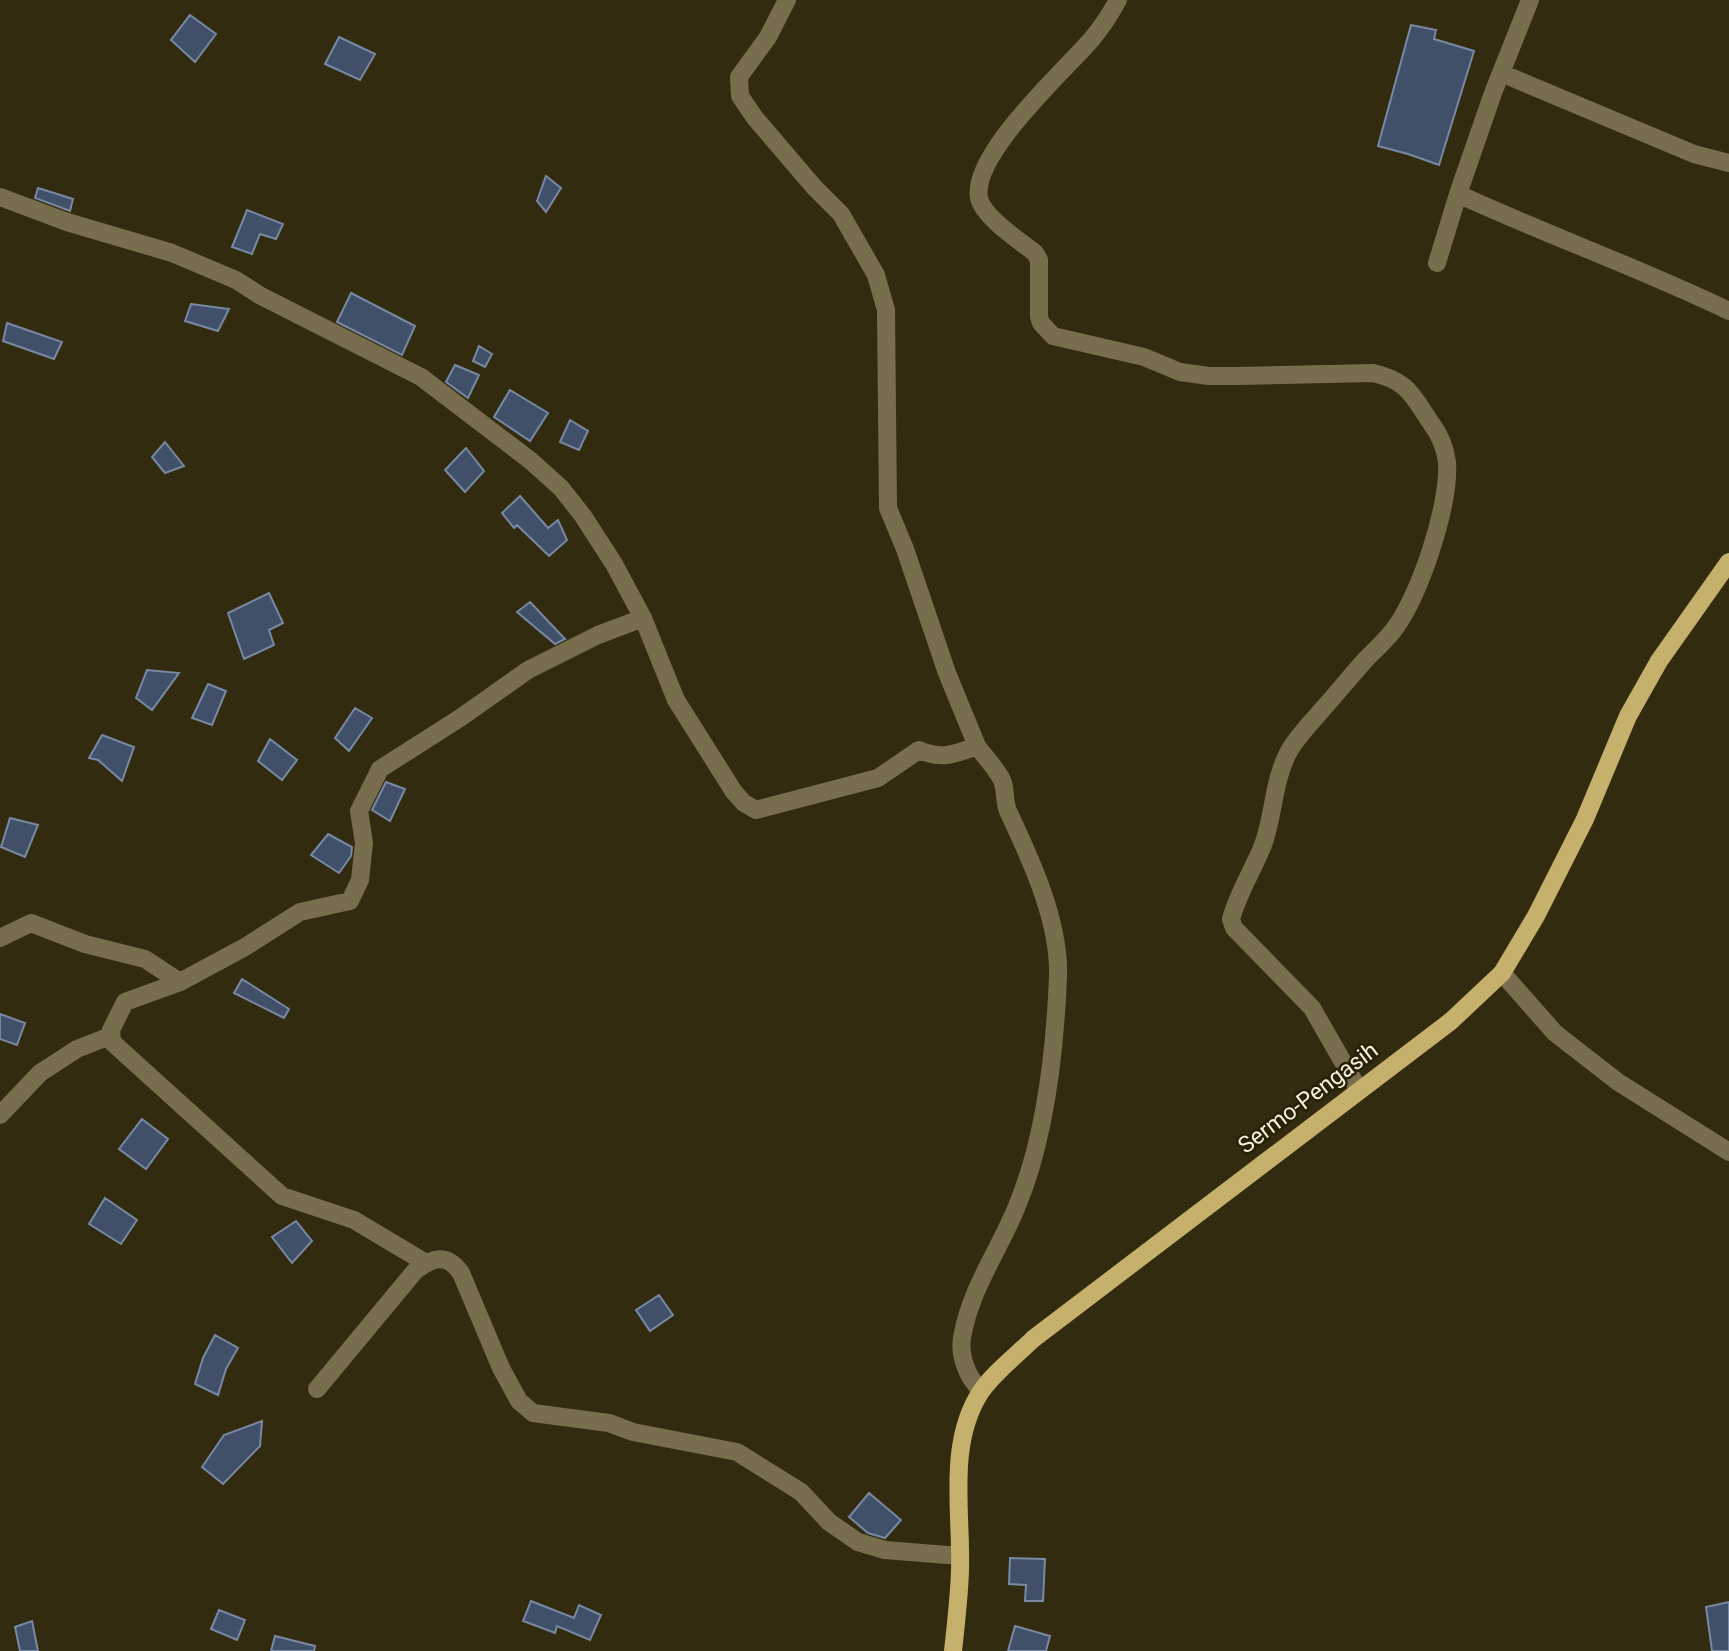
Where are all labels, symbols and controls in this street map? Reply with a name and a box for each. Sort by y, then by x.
street label: Sermo-Pengasih [1233,1037,1383,1159]

